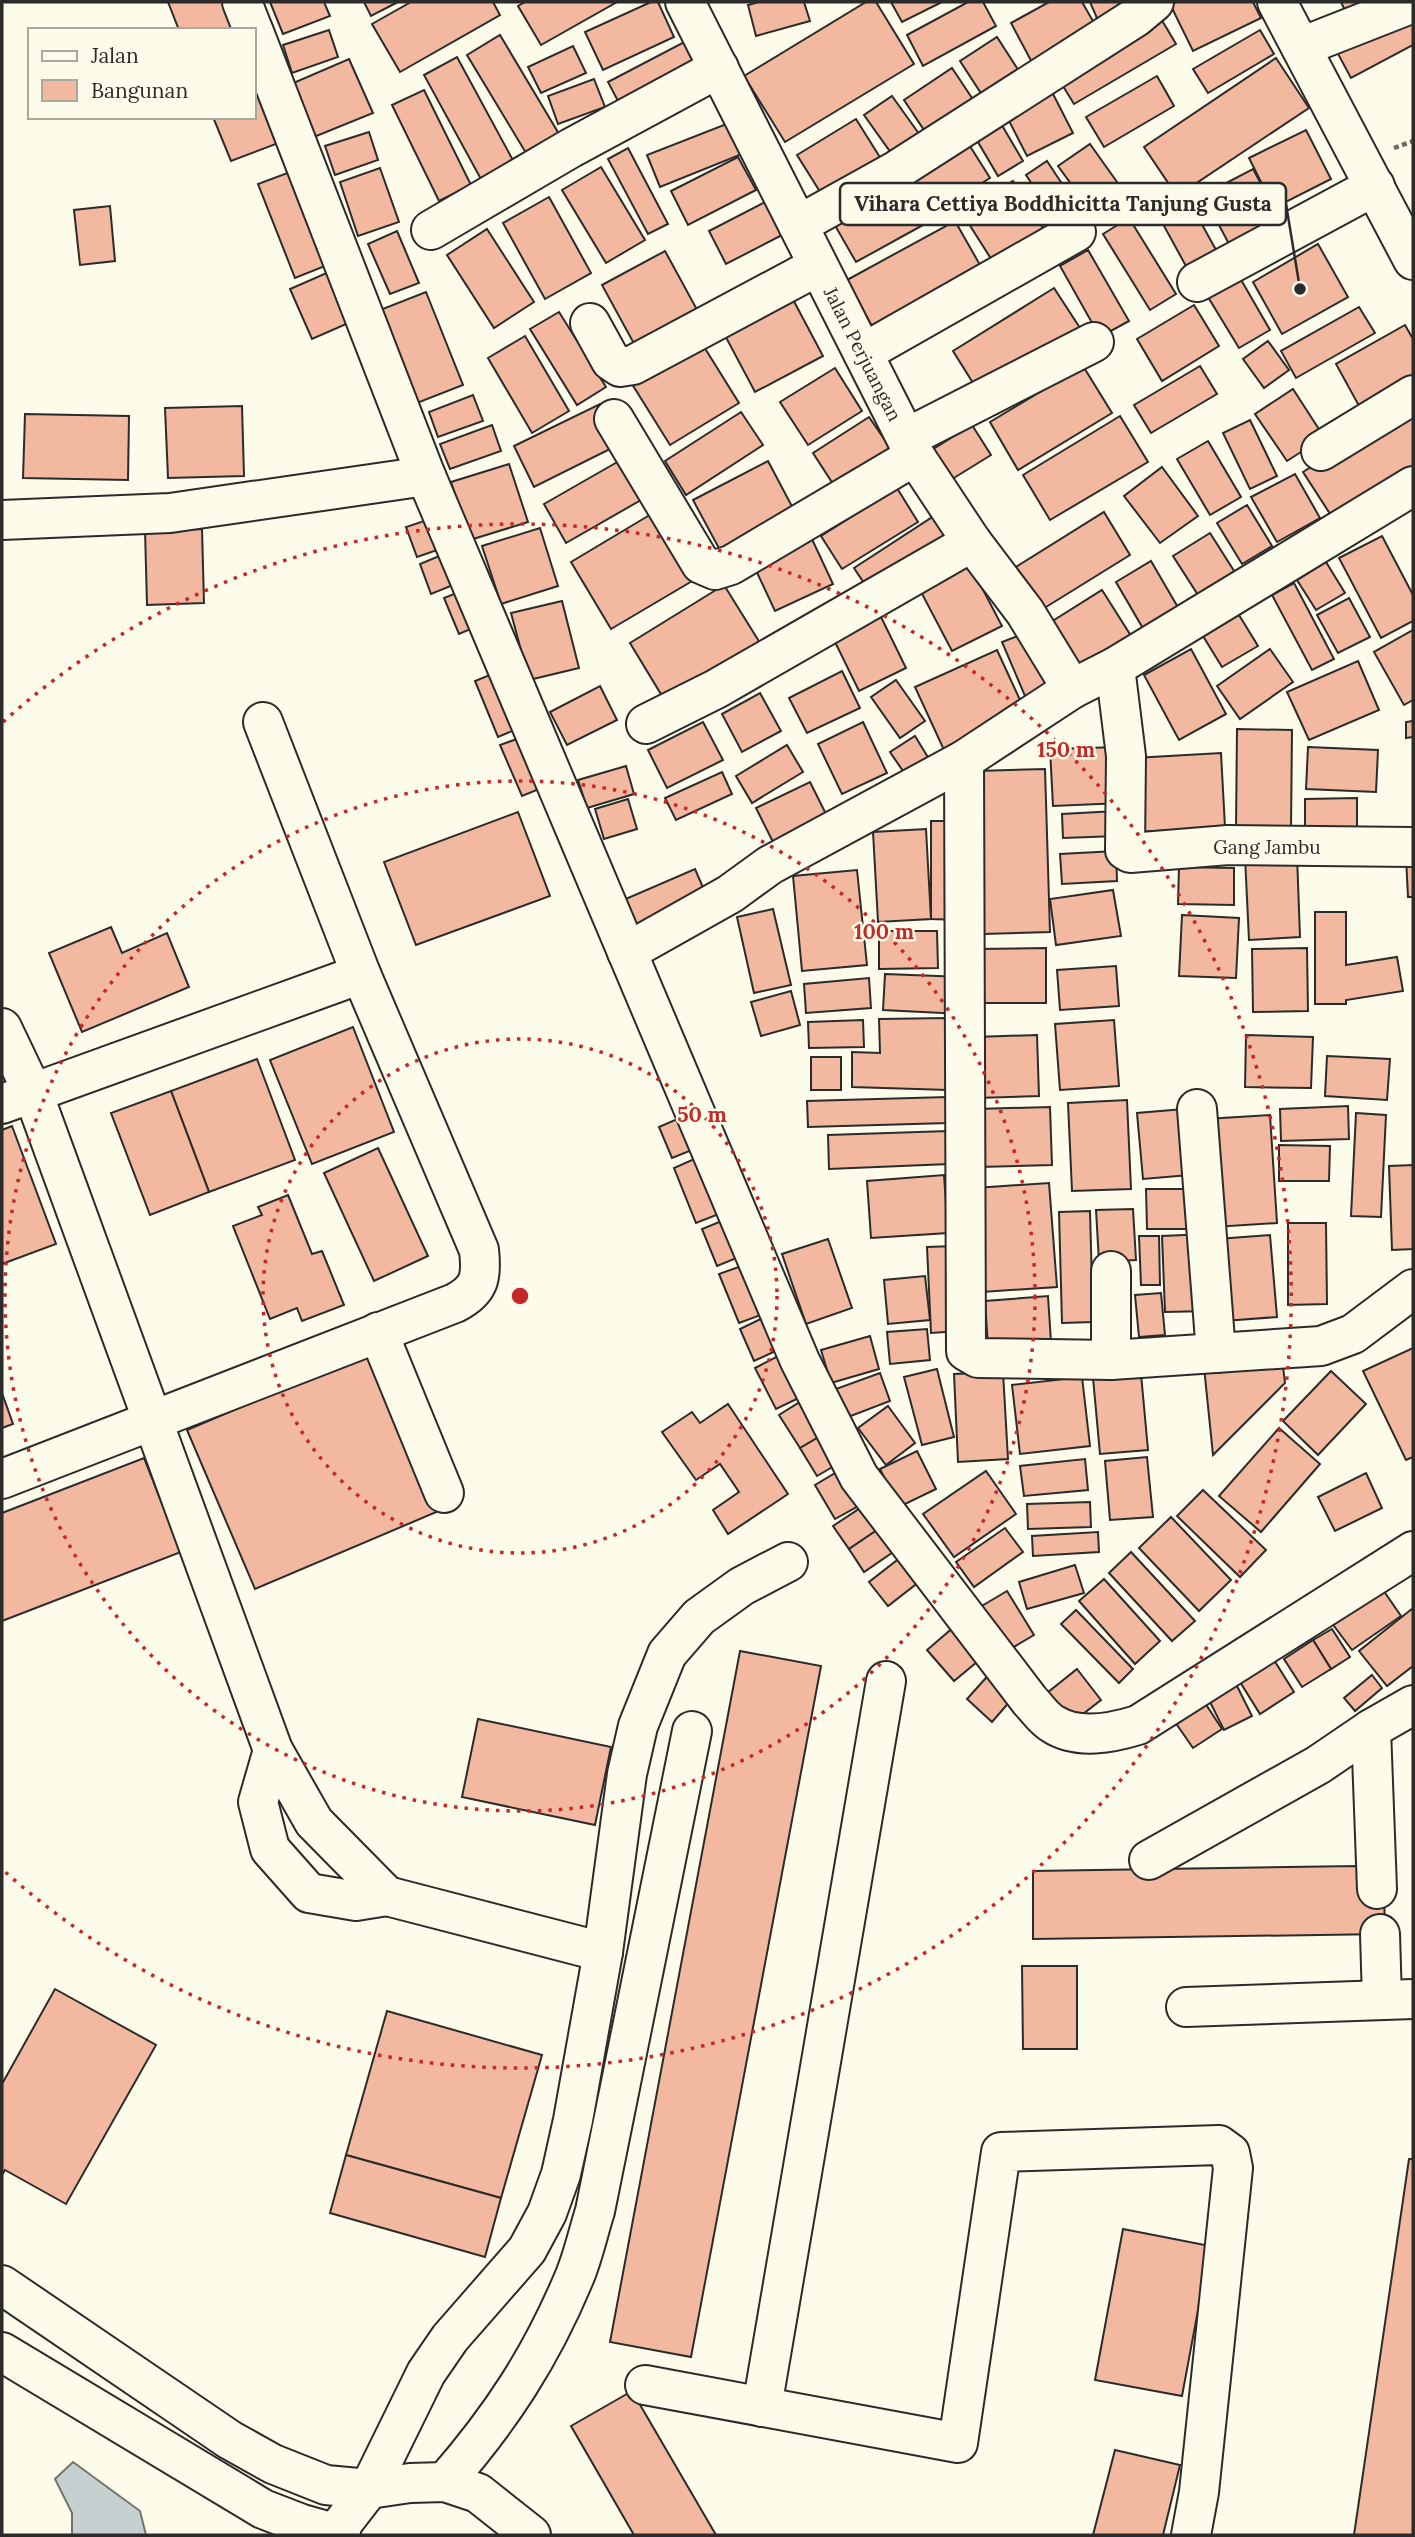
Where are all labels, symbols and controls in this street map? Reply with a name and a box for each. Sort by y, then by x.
legend [28,28,256,119]
text: Jalan [90,42,139,69]
text: Bangunan [91,77,188,104]
callout: Vihara Cettiya Boddhicitta Tanjung Gusta [840,183,1286,225]
text: Vihara Cettiya Boddhicitta Tanjung Gusta [854,190,1272,217]
street label: Jalan Perjuangan [818,282,907,425]
text: 150 m [1037,736,1095,763]
street label: Gang Jambu [1213,835,1321,859]
text: 100 m [854,918,914,945]
text: 50 m [677,1101,727,1128]
centre of rings [508,1284,532,1308]

